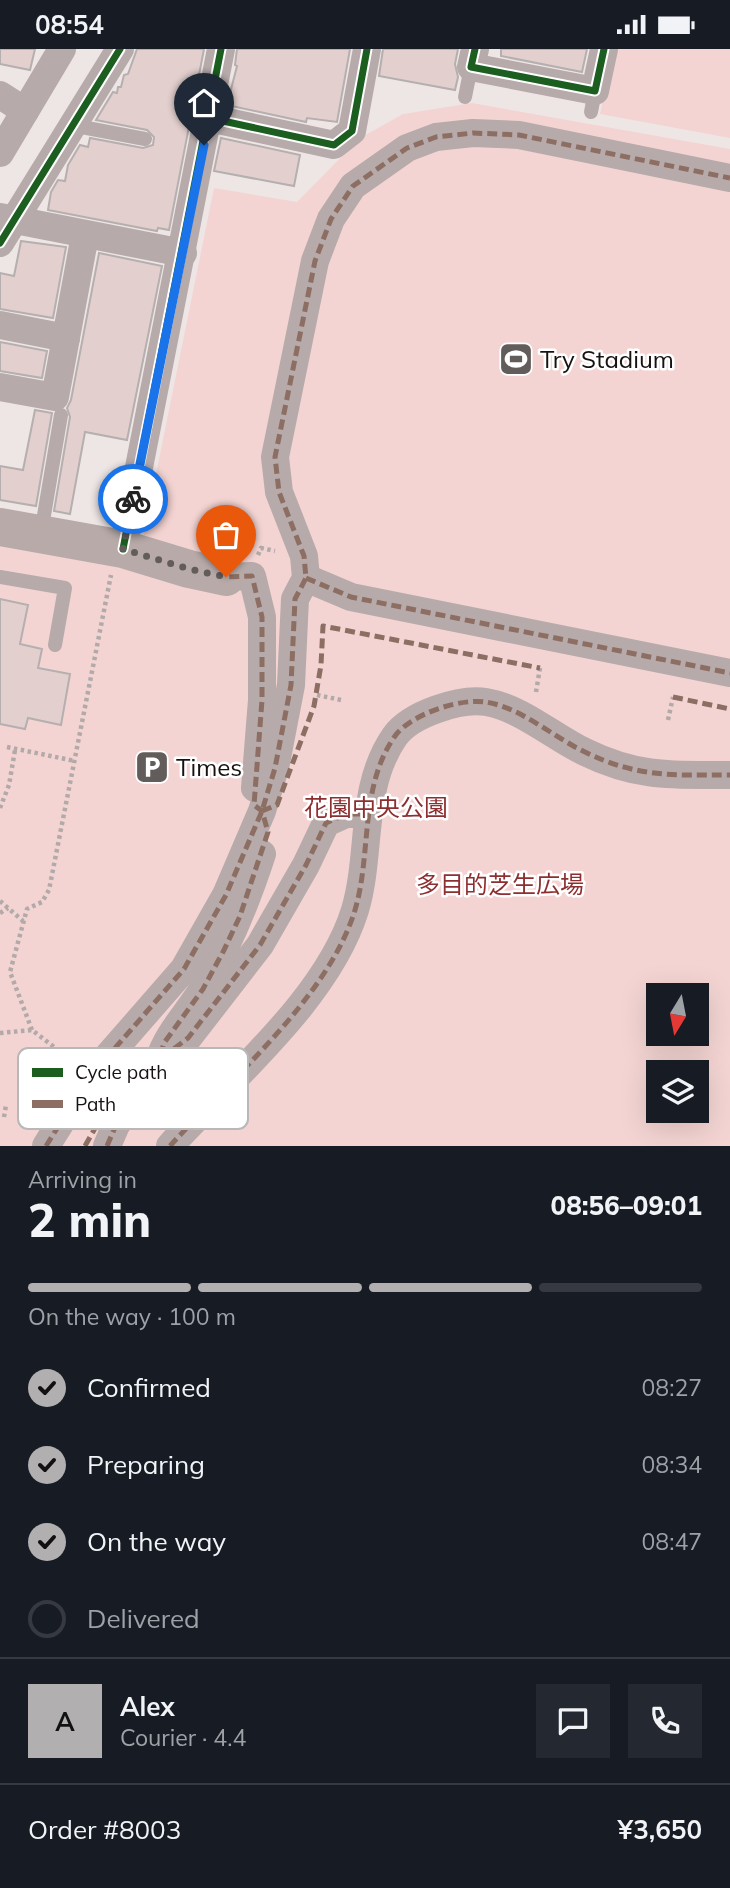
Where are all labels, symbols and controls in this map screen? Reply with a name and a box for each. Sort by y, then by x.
text: 08:54 [35,8,104,41]
pin [174,73,234,145]
icon: home [185,84,223,122]
sports icon: Try Stadium [497,340,535,378]
place label: Try Stadium [540,344,674,374]
courier [98,464,168,534]
icon: bike [114,480,152,518]
pin [196,505,256,577]
icon: bag [207,516,245,554]
parking icon: Times [133,748,171,786]
place label: Times [176,752,242,782]
park label: 花園中央公園 [304,792,448,822]
park label: 多目的芝生広場 [416,869,584,899]
north arrow [646,983,709,1047]
map controls [646,983,709,1123]
legend [18,1048,248,1129]
text: Cycle path [75,1060,167,1084]
button: layers [646,1060,709,1123]
text: Path [75,1092,116,1116]
text: Arriving in [28,1165,137,1194]
text: 08:56–09:01 [551,1189,702,1222]
text: 2 min [28,1191,151,1249]
text: On the way · 100 m [28,1302,236,1331]
icon: check [28,1369,66,1407]
text: Confirmed [87,1371,211,1404]
text: 08:27 [642,1373,702,1402]
icon: check [28,1446,66,1484]
text: Preparing [87,1448,205,1481]
text: 08:34 [642,1450,702,1479]
icon: check [28,1523,66,1561]
text: On the way [87,1525,226,1558]
text: 08:47 [642,1527,702,1556]
text: Delivered [87,1602,200,1635]
button: chat [536,1684,610,1758]
button: phone [628,1684,702,1758]
text: Alex [120,1690,175,1723]
text: A [55,1705,75,1738]
text: Courier · 4.4 [120,1723,246,1752]
text: Order #8003 [28,1813,181,1846]
text: ¥3,650 [618,1813,702,1846]

